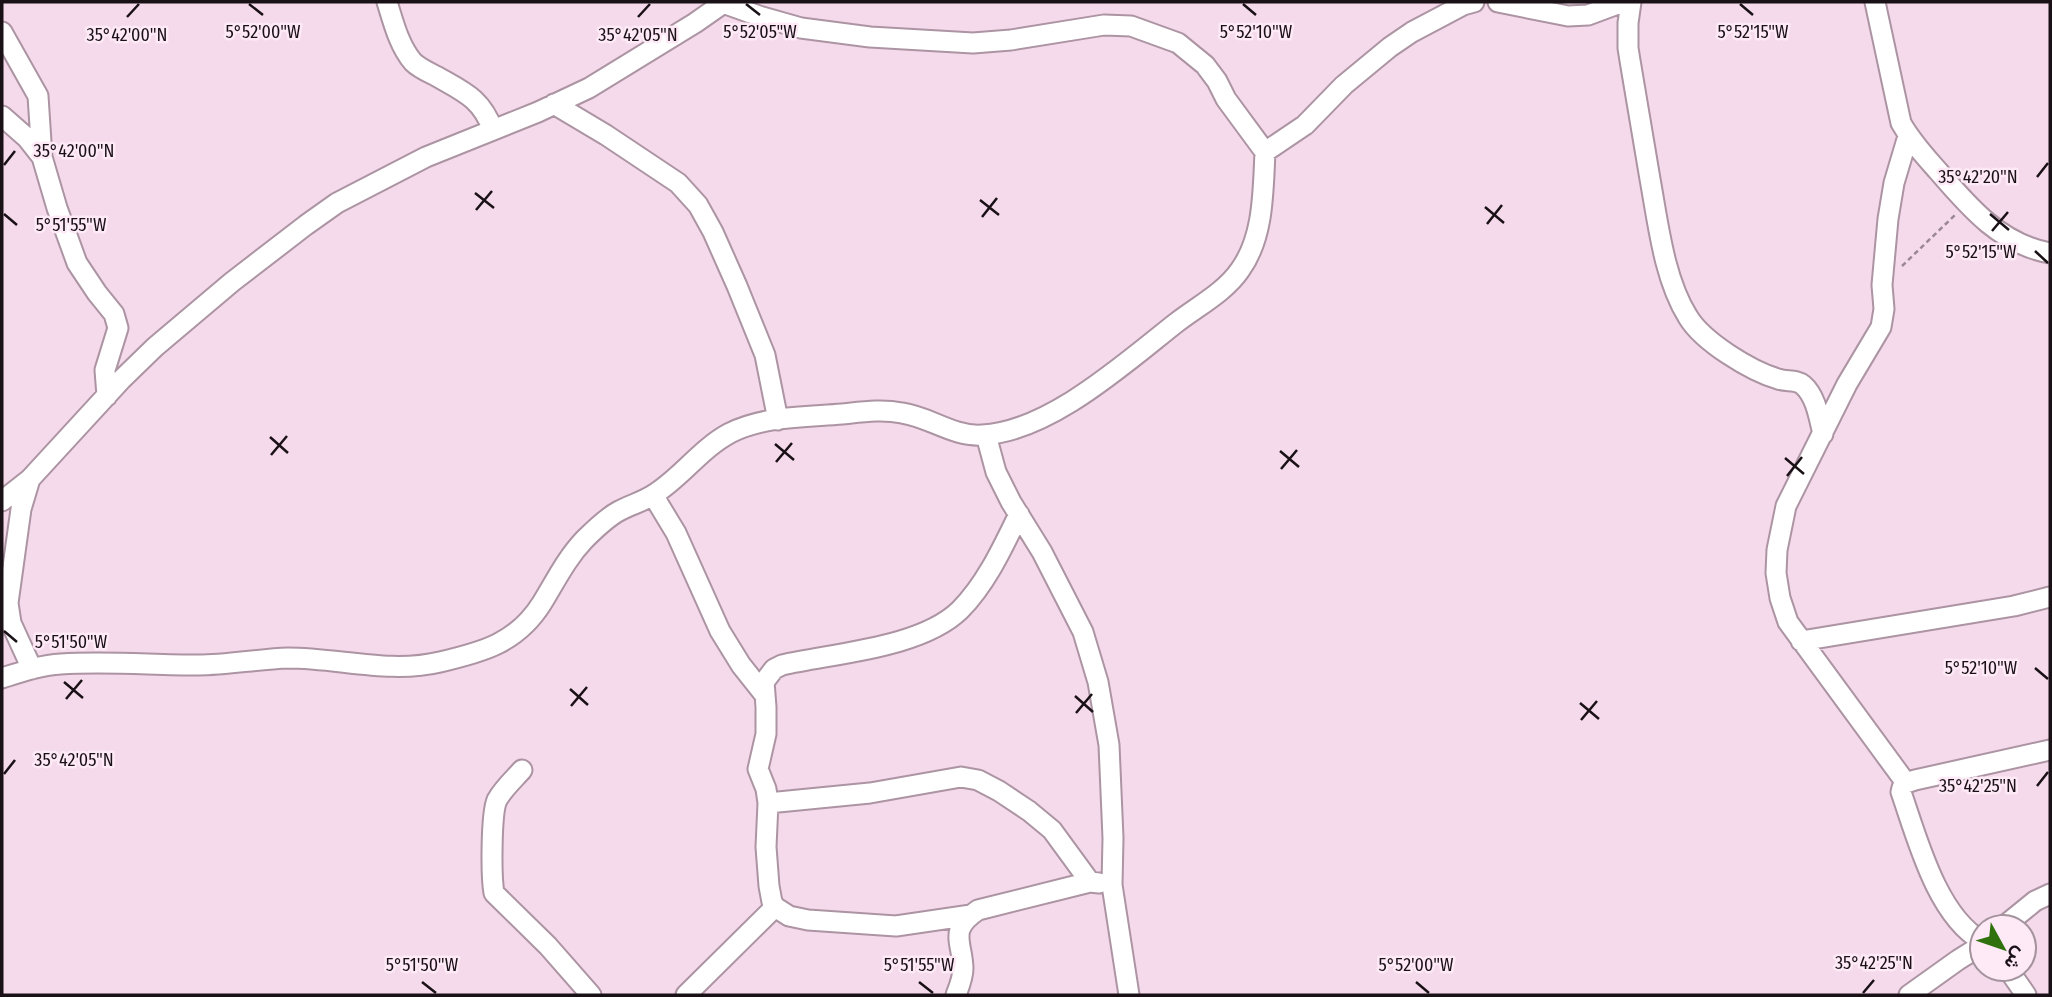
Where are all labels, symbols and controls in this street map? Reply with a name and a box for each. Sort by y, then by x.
text: 5°52'00"W [226,21,301,43]
text: 5°52'05"W [723,21,797,43]
text: 5°52'10"W [1220,21,1293,43]
text: 5°52'15"W [1717,21,1789,43]
text: 35°42'00"N [87,24,167,46]
text: 35°42'05"N [598,24,678,46]
text: 35°42'00"N [34,140,114,162]
text: 35°42'20"N [1938,166,2018,188]
text: 5°51'55"W [36,214,107,236]
text: 5°52'15"W [1945,241,2017,263]
text: 5°51'50"W [35,631,108,653]
text: 5°52'10"W [1945,657,2018,679]
text: 35°42'05"N [34,749,114,771]
text: 35°42'25"N [1939,775,2017,797]
north arrow [1968,913,2038,983]
text: ش [1999,942,2032,975]
text: 35°42'25"N [1835,952,1913,974]
text: 5°51'50"W [386,954,459,976]
text: 5°51'55"W [884,954,955,976]
text: 5°52'00"W [1379,954,1454,976]

